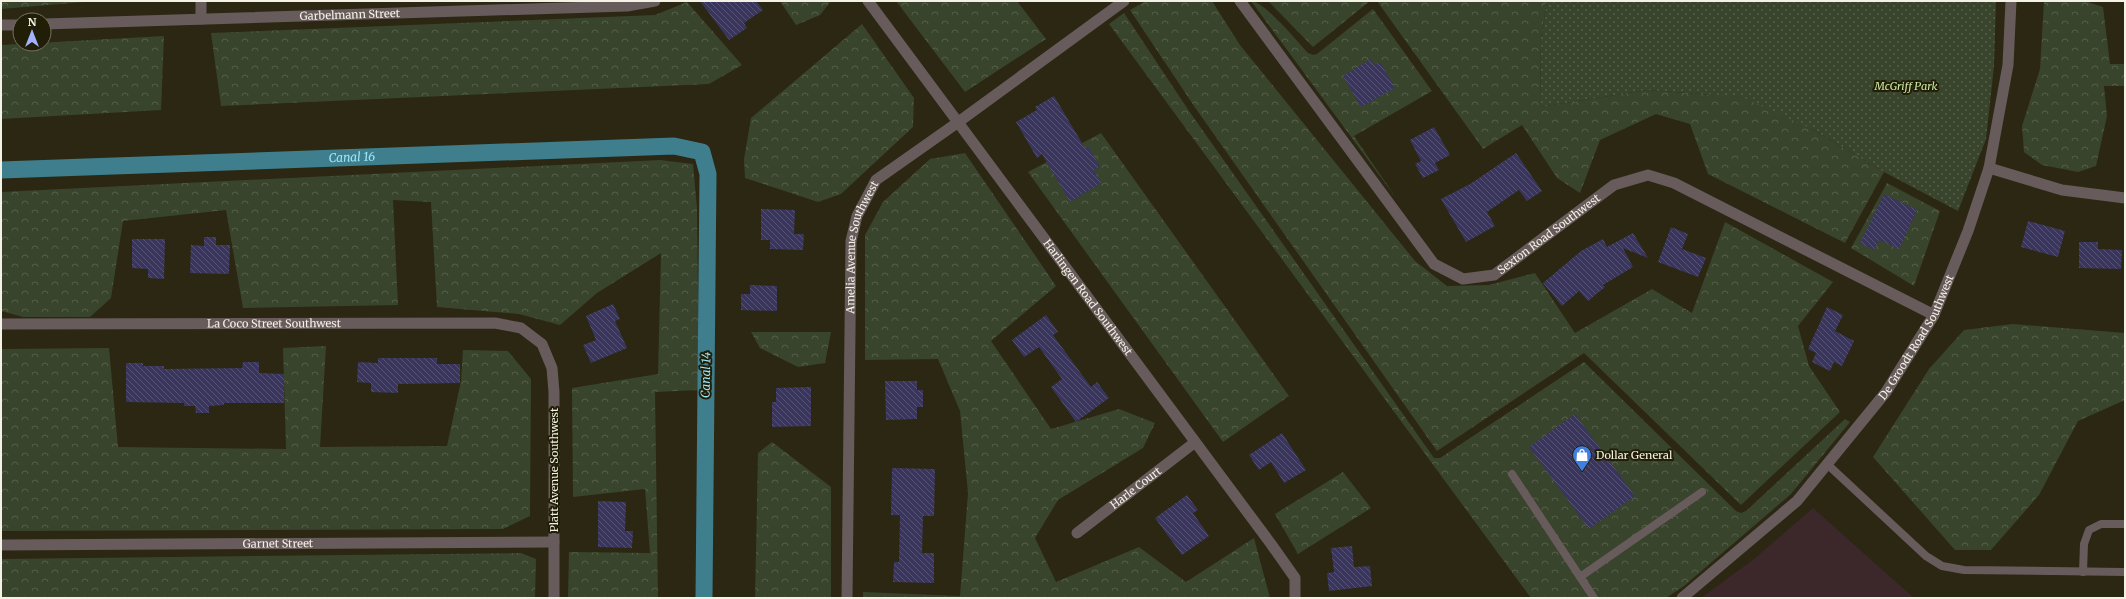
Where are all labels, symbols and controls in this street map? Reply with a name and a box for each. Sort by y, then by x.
street label: Garbelmann Street [300,6,401,23]
north arrow [12,12,52,52]
text: N [28,15,37,29]
park label: McGriff Park [1874,79,1937,93]
water label: Canal 16 [328,149,375,165]
street label: Amelia Avenue Southwest [843,178,882,315]
street label: Sexton Road Southwest [1495,191,1603,277]
street label: Harlingen Road Southwest [1040,237,1136,359]
street label: De Groodt Road Southwest [1876,272,1957,403]
street label: La Coco Street Southwest [207,316,342,331]
water label: Canal 14 [698,352,713,398]
street label: Platt Avenue Southwest [547,407,561,532]
shop icon: Dollar General [1571,444,1593,472]
place label: Dollar General [1596,448,1673,462]
street label: Harle Court [1107,463,1165,512]
street label: Garnet Street [243,536,314,551]

